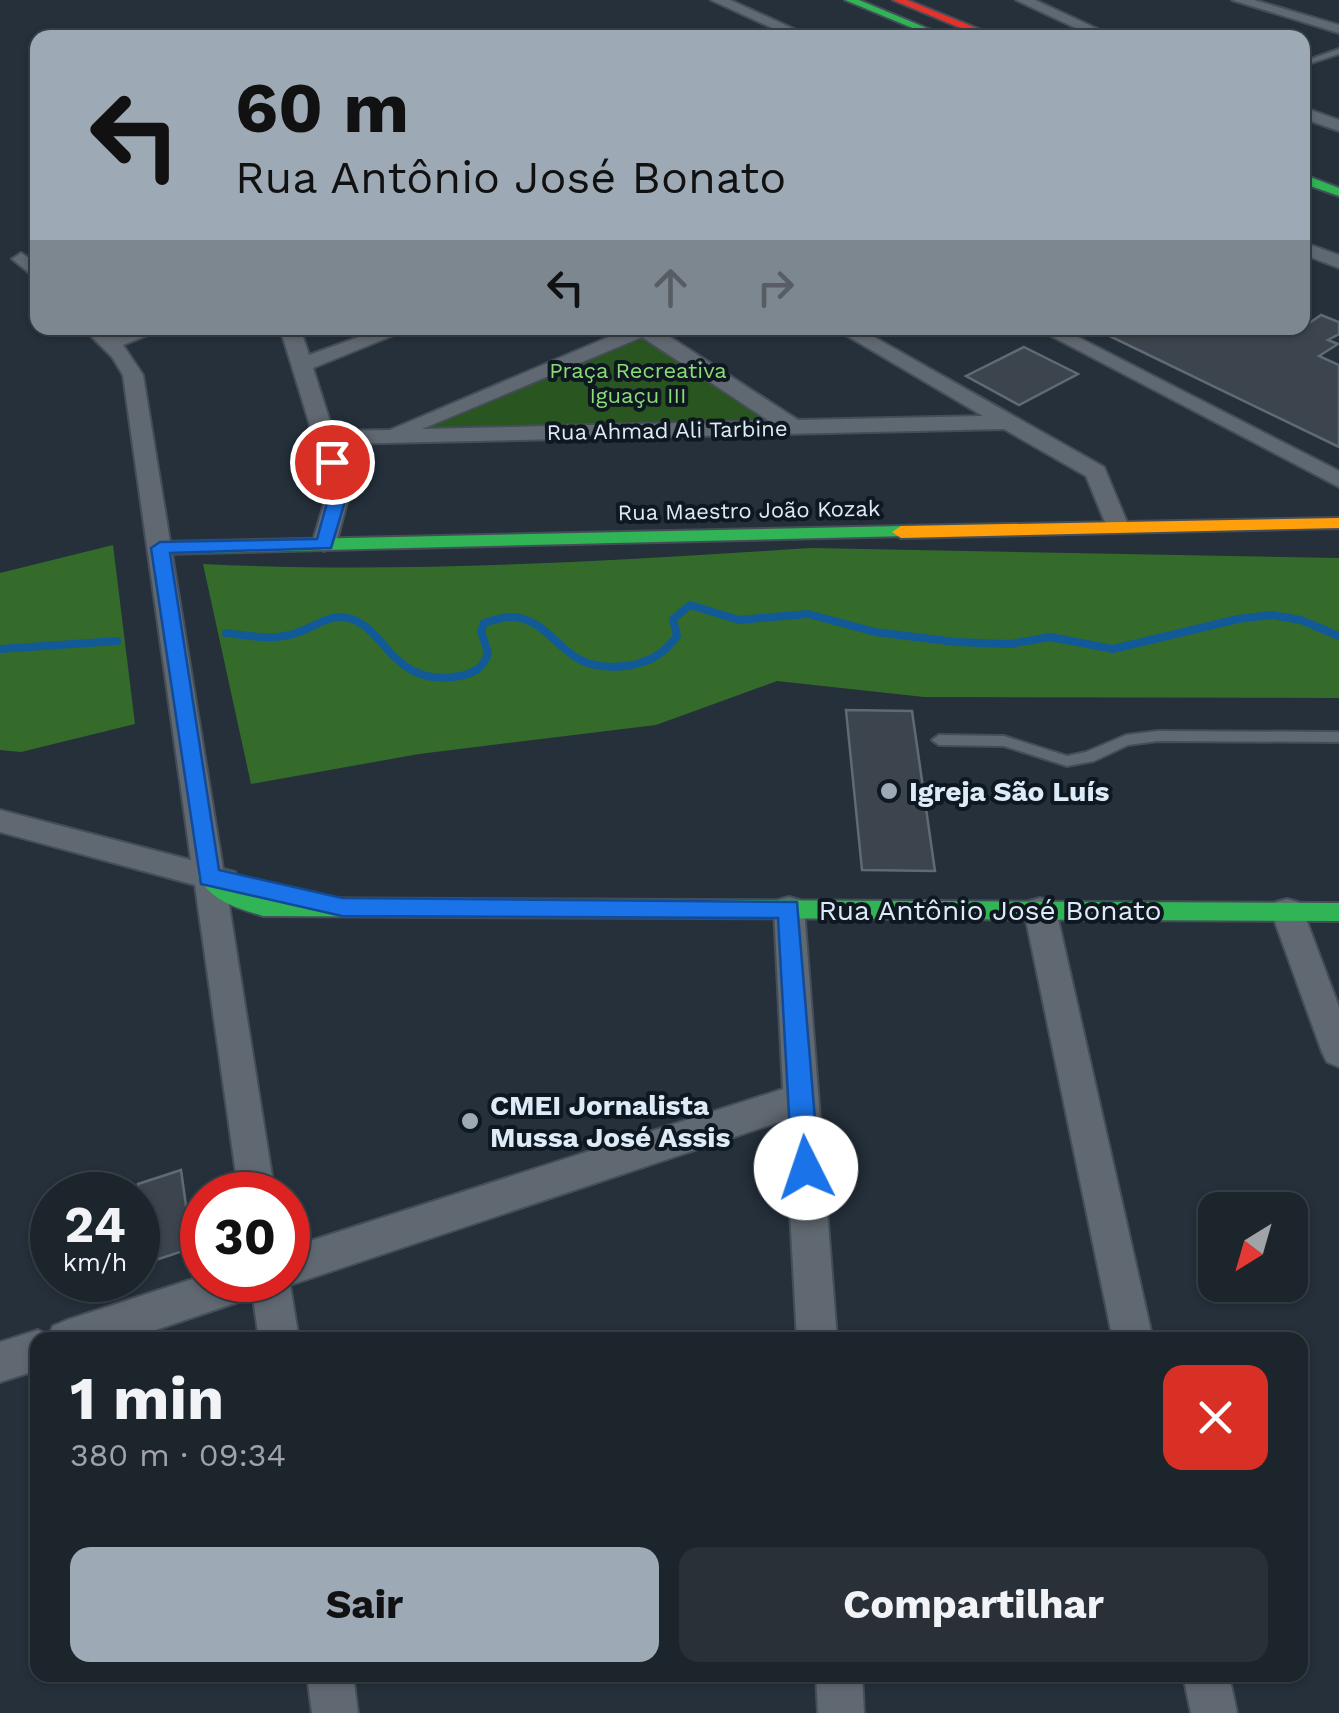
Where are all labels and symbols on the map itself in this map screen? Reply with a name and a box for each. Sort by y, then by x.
park label: Praça Recreativa Iguaçu III [549,358,727,408]
street label: Rua Ahmad Ali Tarbine [546,416,788,445]
pin [290,420,375,505]
street label: Rua Maestro João Kozak [617,496,881,525]
place label: Igreja São Luís [909,775,1110,808]
marker: Igreja São Luís [878,780,900,802]
street label: Rua Antônio José Bonato [819,894,1161,927]
place label: CMEI Jornalista Mussa José Assis [490,1089,730,1154]
marker: CMEI Jornalista Mussa José Assis [459,1110,481,1132]
position arrow [754,1116,858,1220]
speed limit sign: 30 [180,1172,310,1302]
north arrow [1198,1192,1308,1302]

